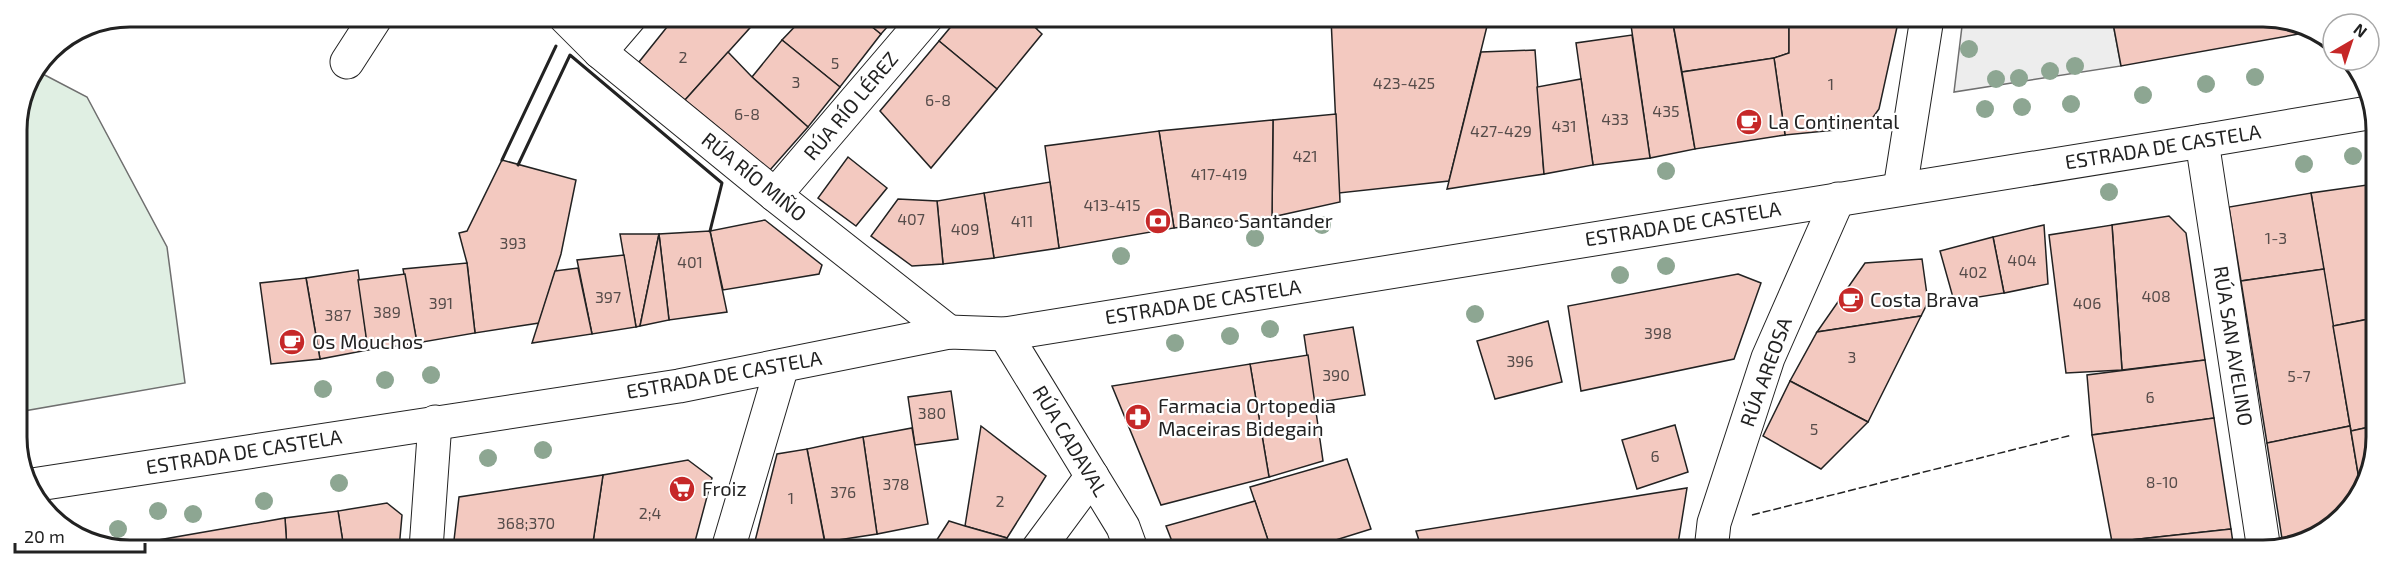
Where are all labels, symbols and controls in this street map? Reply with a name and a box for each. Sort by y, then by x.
north arrow [2321,12,2381,72]
text: N [2350,19,2371,41]
street label: RÚA RÍO LÉREZ [798,46,902,164]
house number: 2 [679,47,688,66]
house number: 5 [831,53,839,72]
house number: 3 [792,72,800,91]
house number: 423-425 [1373,73,1435,92]
house number: 1 [1828,74,1834,93]
house number: 6-8 [925,90,951,109]
house number: 435 [1652,101,1680,120]
house number: 6-8 [734,104,760,123]
cafe icon: La Continental [1734,107,1764,137]
house number: 433 [1601,109,1629,128]
place label: La Continental [1768,109,1899,133]
house number: 431 [1551,116,1577,135]
street label: ESTRADA DE CASTELA [2063,119,2263,173]
house number: 427-429 [1470,121,1532,140]
street label: RÚA RÍO MIÑO [697,127,812,226]
house number: 421 [1292,146,1318,165]
house number: 417-419 [1191,164,1247,183]
house number: 413-415 [1083,195,1141,214]
street label: ESTRADA DE CASTELA [1583,196,1783,250]
bank icon: Banco Santander [1143,206,1173,236]
place label: Banco Santander [1178,208,1333,232]
house number: 407 [897,209,925,228]
house number: 411 [1011,211,1033,230]
house number: 409 [951,219,979,238]
house number: 1-3 [2265,228,2287,247]
house number: 393 [500,233,526,252]
house number: 404 [2007,250,2037,269]
house number: 401 [677,252,703,271]
house number: 402 [1959,262,1987,281]
street label: RÚA SAN AVELINO [2209,264,2259,428]
street label: ESTRADA DE CASTELA [1103,274,1303,328]
cafe icon: Costa Brava [1836,285,1866,315]
house number: 408 [2141,286,2171,305]
house number: 397 [595,287,621,306]
place label: Costa Brava [1870,287,1979,311]
house number: 391 [429,293,453,312]
house number: 406 [2073,293,2101,312]
house number: 389 [373,302,401,321]
house number: 387 [325,305,351,324]
street label: RÚA AREOSA [1734,313,1796,430]
house number: 398 [1644,323,1672,342]
cafe icon: Os Mouchos [277,327,307,357]
place label: Os Mouchos [312,329,423,353]
street label: ESTRADA DE CASTELA [624,345,824,403]
house number: 3 [1848,347,1856,366]
house number: 396 [1506,351,1534,370]
house number: 390 [1322,365,1350,384]
house number: 5-7 [2287,366,2311,385]
street label: RÚA CADAVAL [1028,381,1113,500]
house number: 6 [2145,387,2155,406]
place label: Farmacia Ortopedia Maceiras Bidegain [1158,393,1336,440]
pharmacy icon: Farmacia Ortopedia Maceiras Bidegain [1123,402,1153,432]
house number: 380 [918,403,946,422]
house number: 5 [1810,419,1818,438]
street label: ESTRADA DE CASTELA [144,424,344,478]
house number: 6 [1650,446,1660,465]
house number: 8-10 [2146,472,2178,491]
supermarket icon: Froiz [667,474,697,504]
house number: 378 [883,474,909,493]
place label: Froiz [702,476,747,500]
house number: 376 [830,482,856,501]
house number: 1 [788,488,794,507]
house number: 2 [996,491,1005,510]
house number: 2;4 [639,503,661,522]
house number: 368;370 [497,513,555,532]
scale bar [15,516,146,554]
text: 20 m [24,525,65,547]

